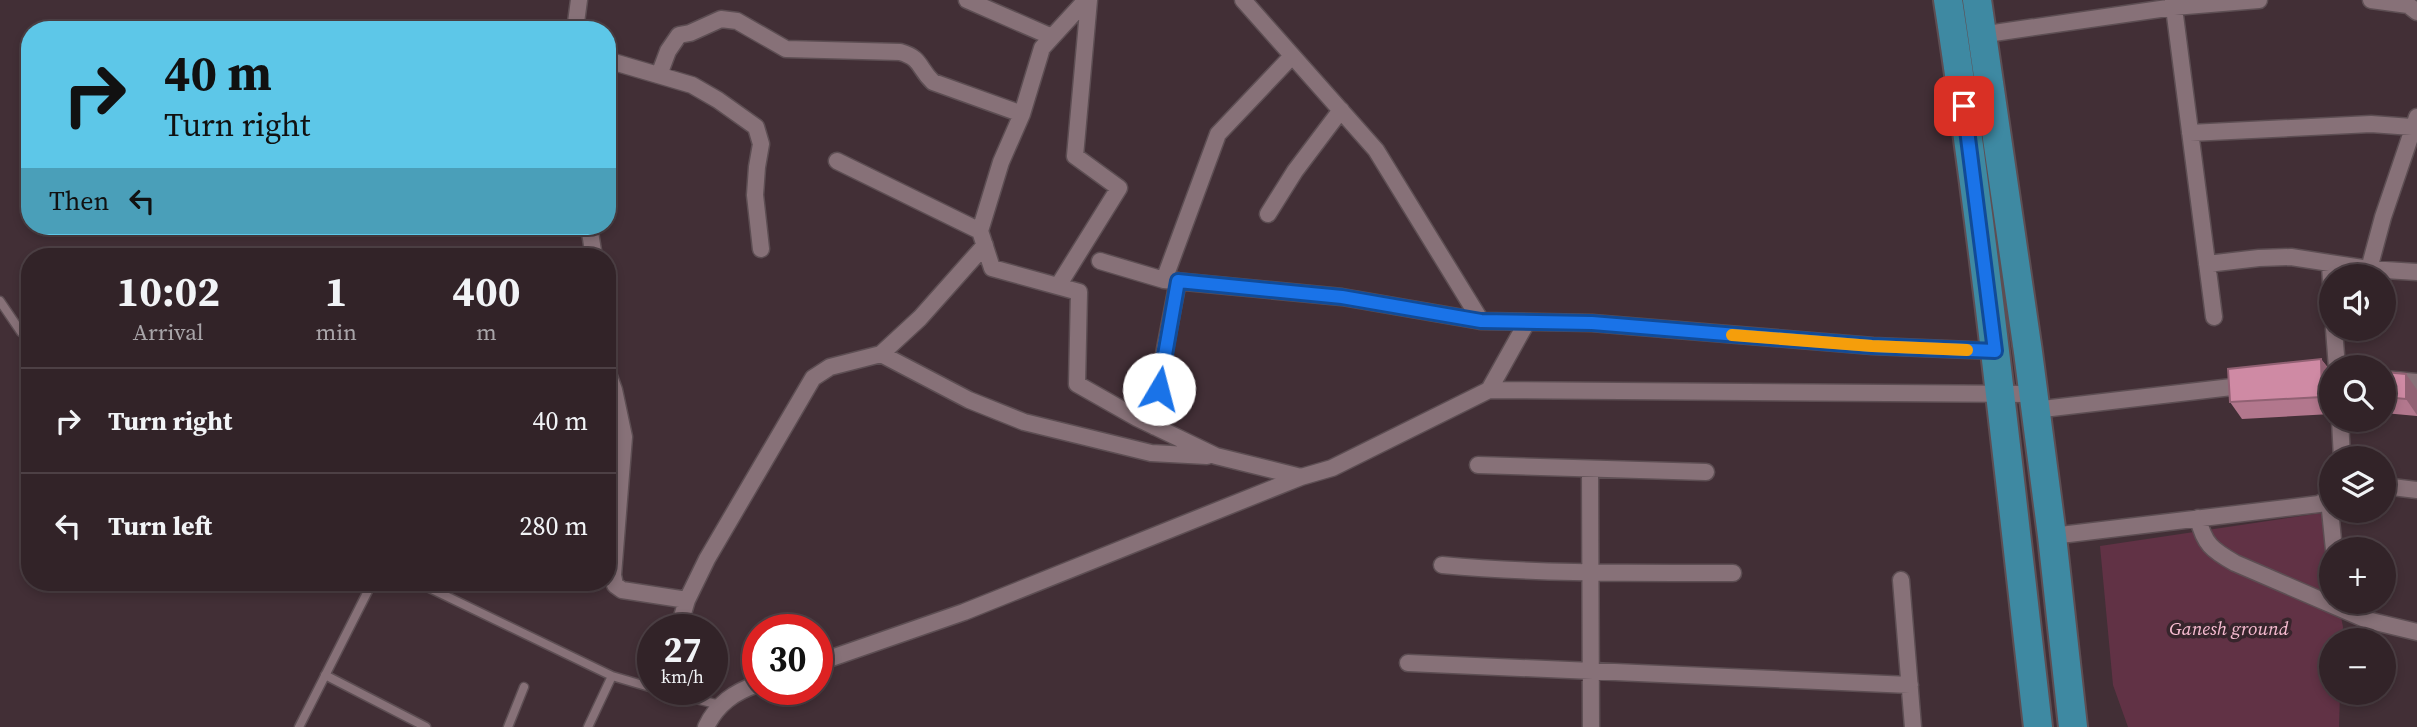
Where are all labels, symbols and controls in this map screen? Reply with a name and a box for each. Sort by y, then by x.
text: 40 m [164,39,272,106]
icon: right [49,49,140,140]
pin [1934,76,1994,136]
icon: arrive [1945,87,1983,125]
text: Turn right [164,103,310,147]
icon: left [123,182,161,220]
text: Then [49,183,109,219]
text: 10:02 [116,262,220,320]
text: 1 [325,262,348,320]
text: 400 [452,262,521,320]
map controls [2319,264,2396,705]
button: sound [2319,264,2396,341]
text: Arrival [133,316,204,348]
text: min [315,316,357,348]
text: m [476,316,497,348]
position arrow [1122,352,1196,426]
button: search [2319,355,2396,432]
icon: right [49,402,87,440]
text: Turn right [108,403,232,439]
text: 40 m [533,403,588,439]
button: layers [2319,446,2396,523]
icon: left [49,507,87,545]
text: Turn left [108,508,212,544]
text: 280 m [520,508,588,544]
button: + [2319,537,2396,614]
speed limit sign: 30 [742,614,833,705]
park label: Ganesh ground [2169,615,2289,641]
text: 27 [664,626,701,674]
button: − [2319,628,2396,705]
text: km/h [661,664,704,689]

